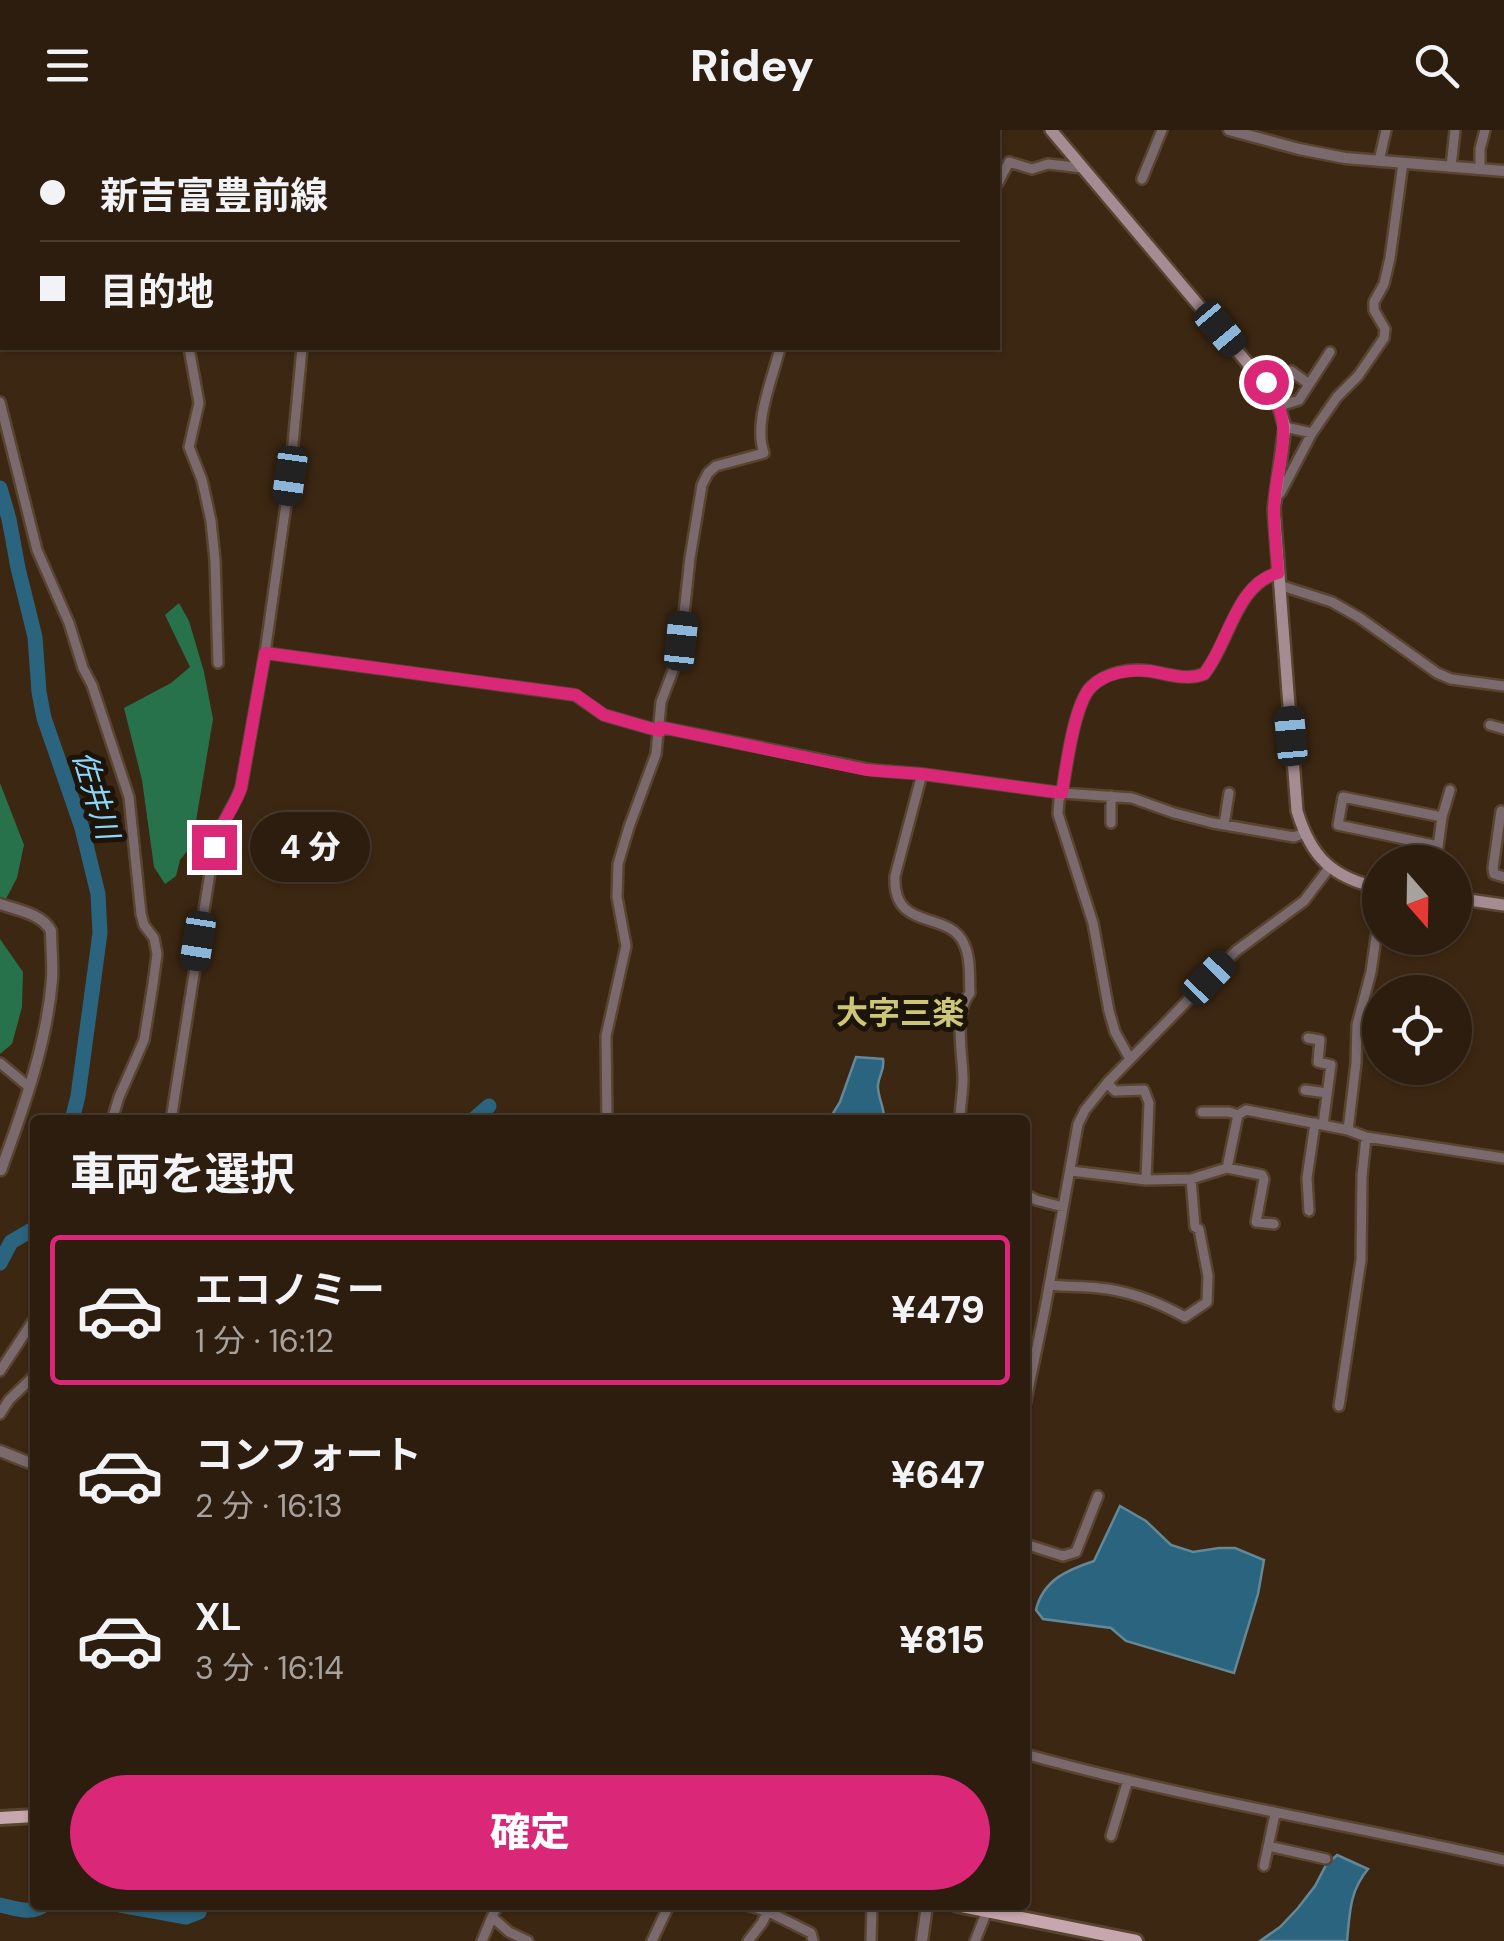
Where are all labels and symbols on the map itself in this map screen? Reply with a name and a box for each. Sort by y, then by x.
car [1189,296,1251,362]
route start [1244,360,1289,405]
car [271,444,309,508]
car [663,610,699,672]
car [1273,705,1309,767]
water label: 佐井川 [64,746,129,847]
callout: 4 分 [249,812,369,882]
route end [192,825,237,870]
north arrow [1362,845,1472,955]
car [178,909,218,973]
car [1177,946,1241,1010]
district label: 大字三楽 [836,992,964,1034]

